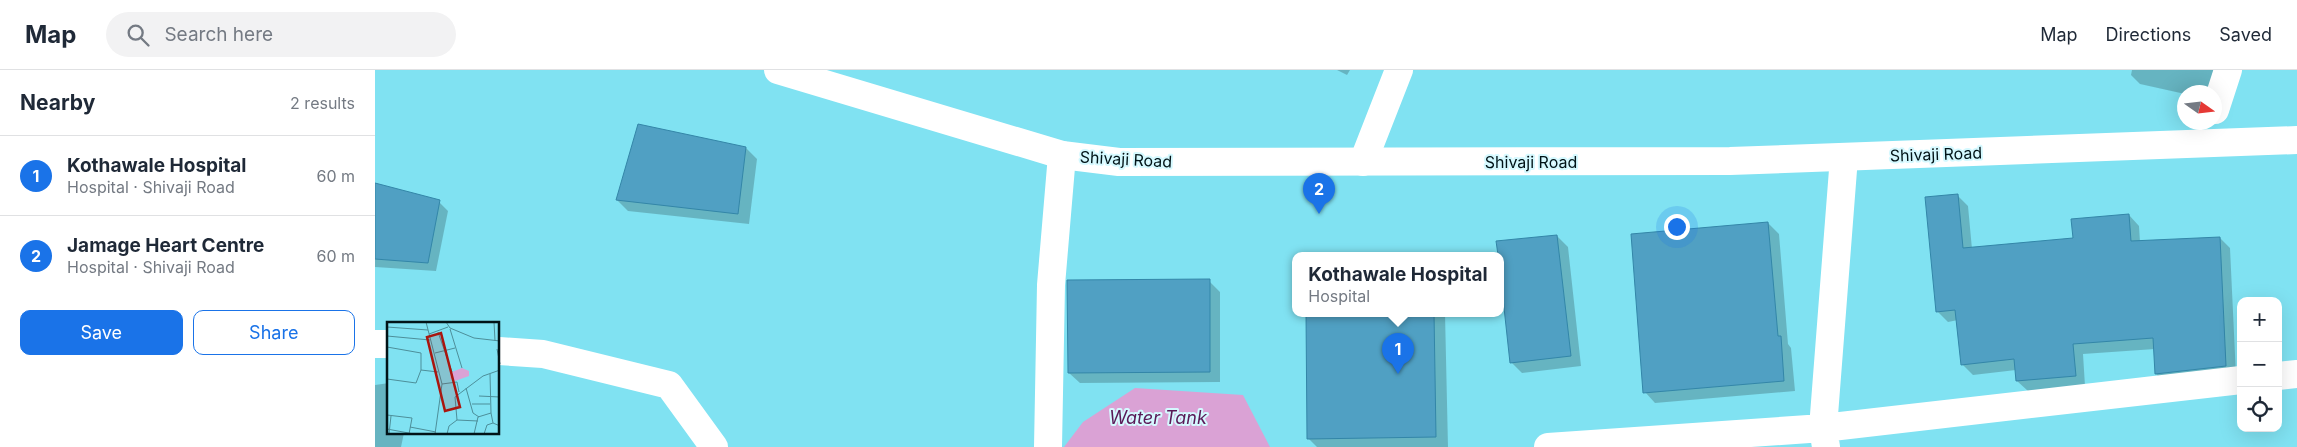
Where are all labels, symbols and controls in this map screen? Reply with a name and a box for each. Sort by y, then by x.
search box [106,12,456,57]
text: Map [25,20,76,49]
icon: search [124,21,152,49]
text: Search here [164,23,273,46]
text: Map [2040,24,2078,45]
text: Directions [2106,24,2191,45]
text: Saved [2219,24,2272,45]
north arrow [2177,85,2222,130]
text: Nearby [20,90,95,115]
text: 2 results [290,93,355,113]
street label: Shivaji Road [1890,142,1982,166]
street label: Shivaji Road [1079,147,1173,171]
street label: Shivaji Road [1485,152,1577,172]
text: Kothawale Hospital [67,154,246,177]
text: 1 [33,166,39,186]
text: 60 m [316,166,355,186]
pin: 2 [1303,173,1335,214]
text: Hospital · Shivaji Road [67,177,235,197]
your location [1664,214,1690,240]
text: Jamage Heart Centre [67,234,264,257]
text: 2 [31,246,41,266]
text: 60 m [316,246,355,266]
popup [1292,252,1504,317]
text: Hospital · Shivaji Road [67,257,235,277]
text: Kothawale Hospital [1308,263,1488,286]
text: Hospital [1308,286,1370,306]
map controls [2237,297,2282,432]
button: + [2237,297,2282,342]
button: Save [20,310,183,355]
button: Share [193,310,355,355]
inset map [387,322,500,434]
pin: 1 [1382,333,1414,374]
button: − [2237,342,2282,387]
button: locate [2237,387,2282,432]
water label: Water Tank [1109,407,1208,428]

